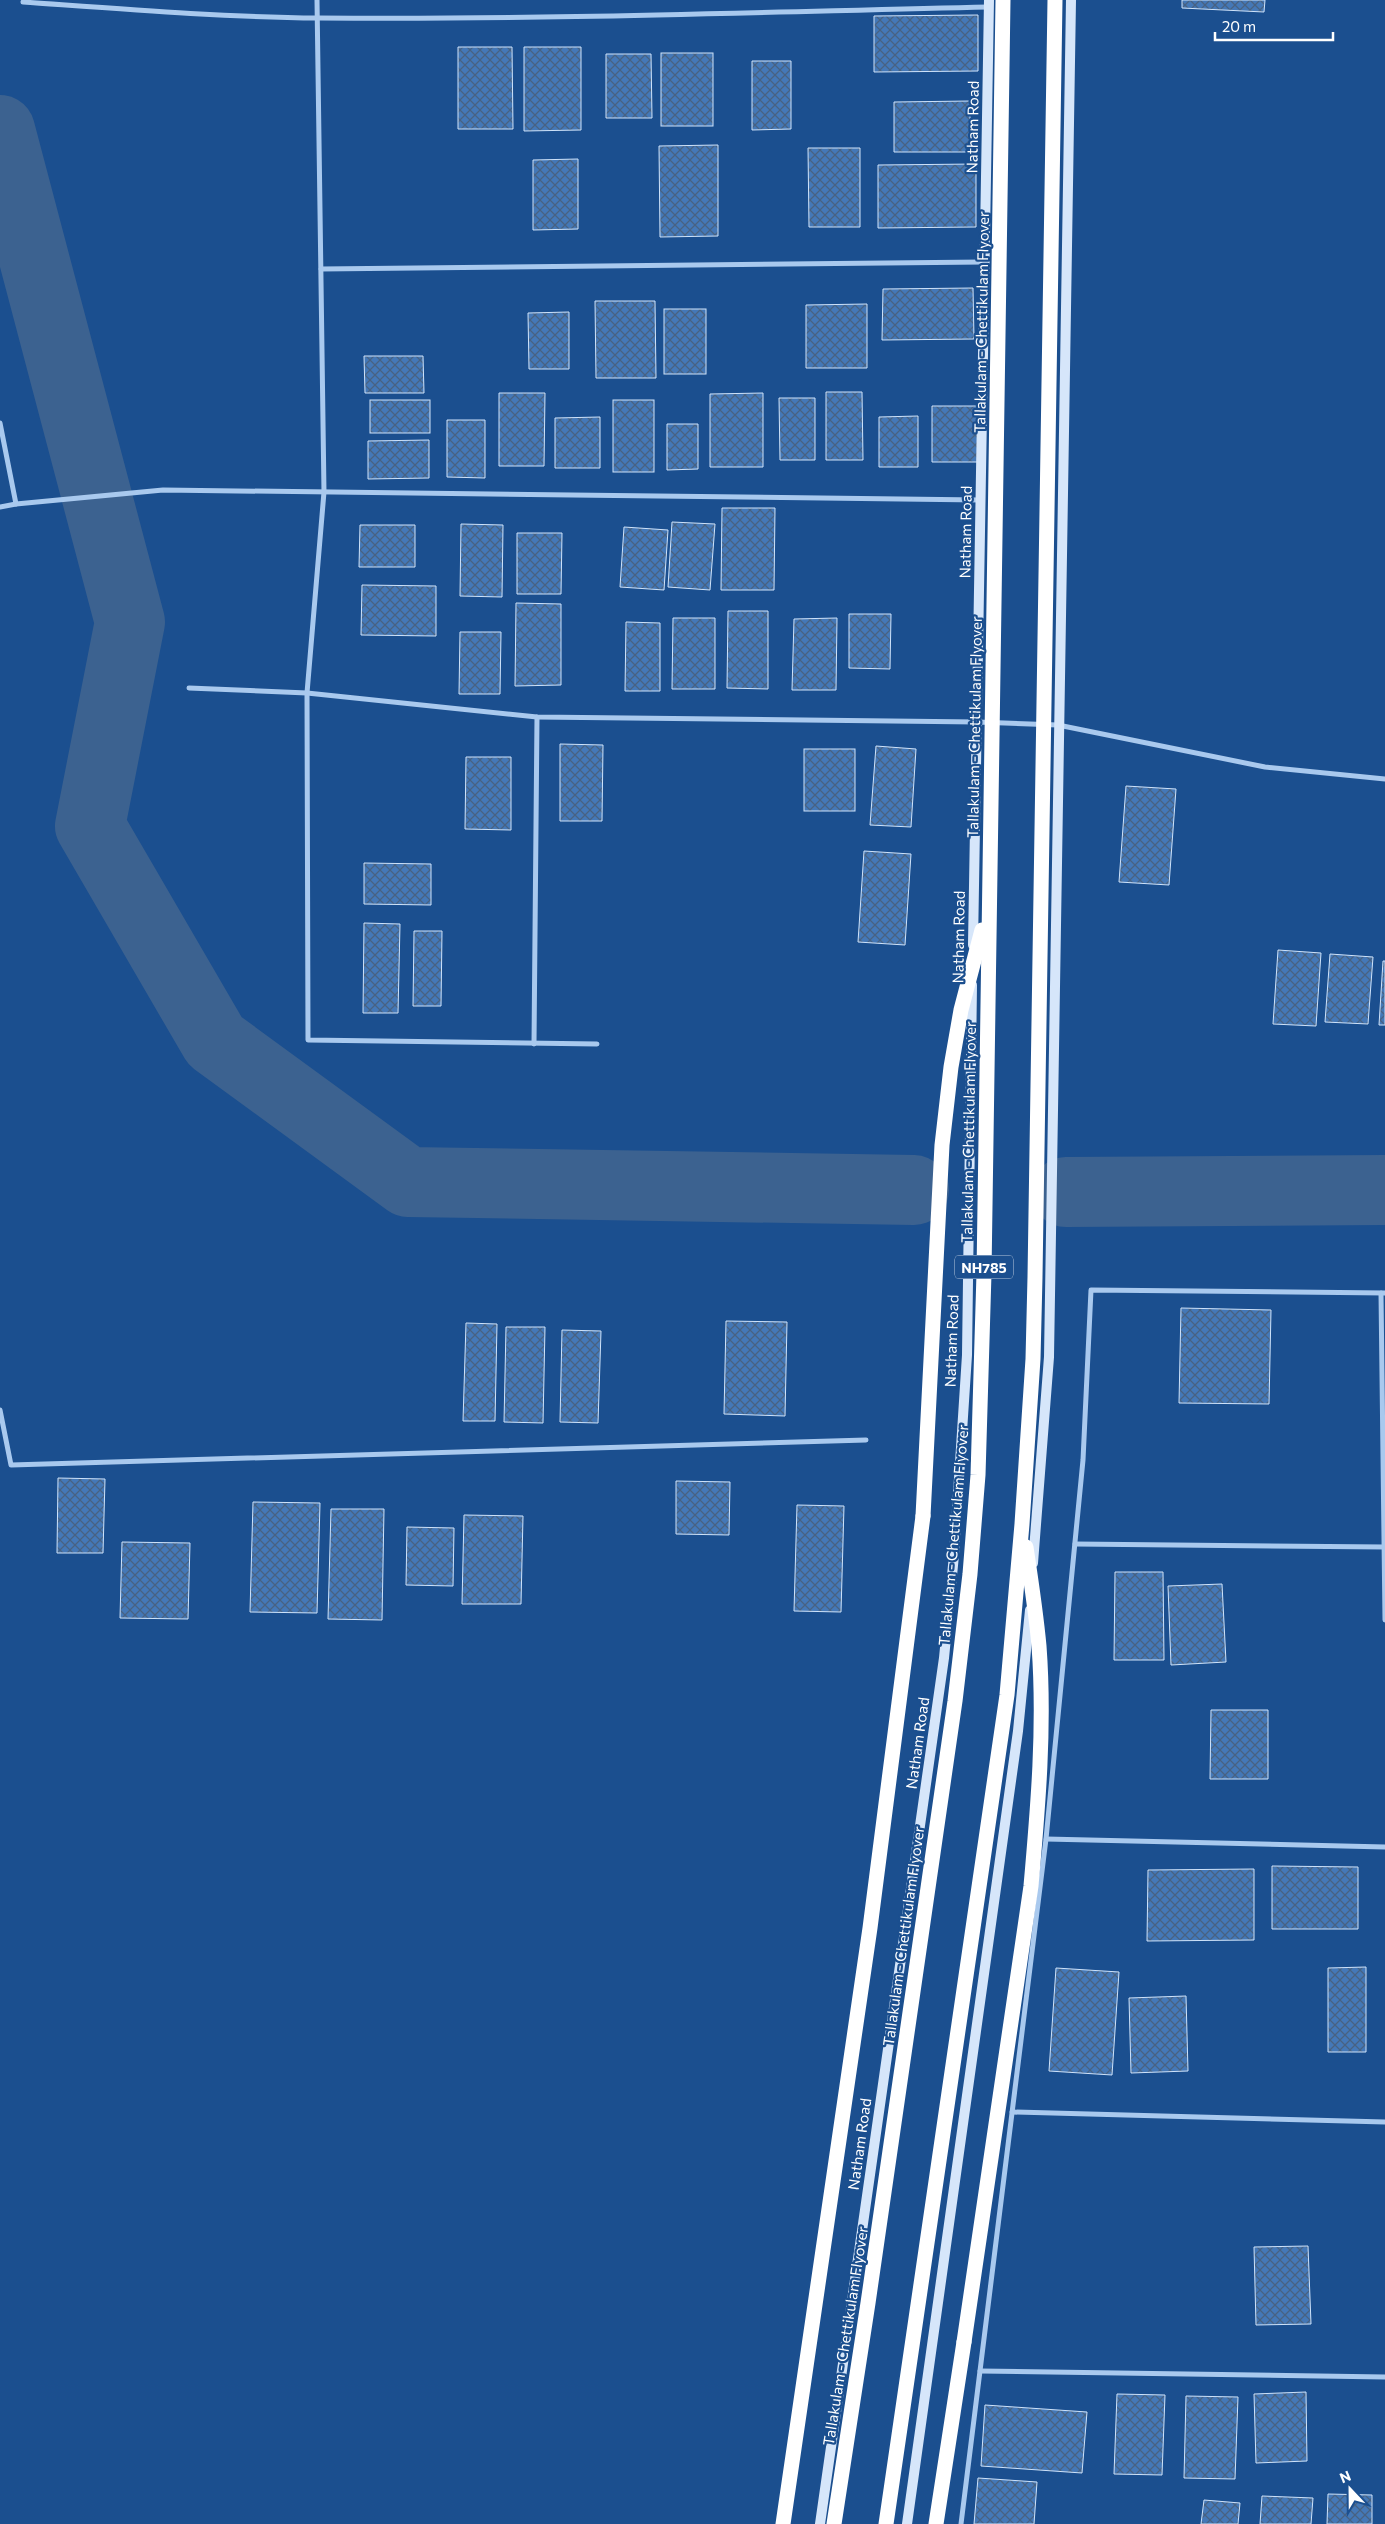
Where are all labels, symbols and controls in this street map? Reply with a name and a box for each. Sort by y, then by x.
scale bar [1215,10,1332,42]
text: 20 m [1222,17,1256,35]
street label: Natham Road [962,80,982,174]
street label: Tallakulam - Chettikulam Flyover [970,211,992,433]
street label: Natham Road [955,485,975,579]
street label: Tallakulam - Chettikulam Flyover [963,616,985,838]
street label: Natham Road [948,890,968,984]
street label: Tallakulam - Chettikulam Flyover [957,1021,979,1243]
road number: NH785 [955,1256,1013,1278]
street label: Natham Road [940,1294,962,1388]
street label: Tallakulam - Chettikulam Flyover [934,1424,972,1646]
street label: Natham Road [902,1696,932,1790]
street label: Tallakulam - Chettikulam Flyover [879,1825,927,2047]
street label: Natham Road [844,2097,874,2191]
street label: Tallakulam - Chettikulam Flyover [819,2225,871,2447]
north arrow [1325,2464,1375,2514]
text: N [1337,2467,1353,2486]

